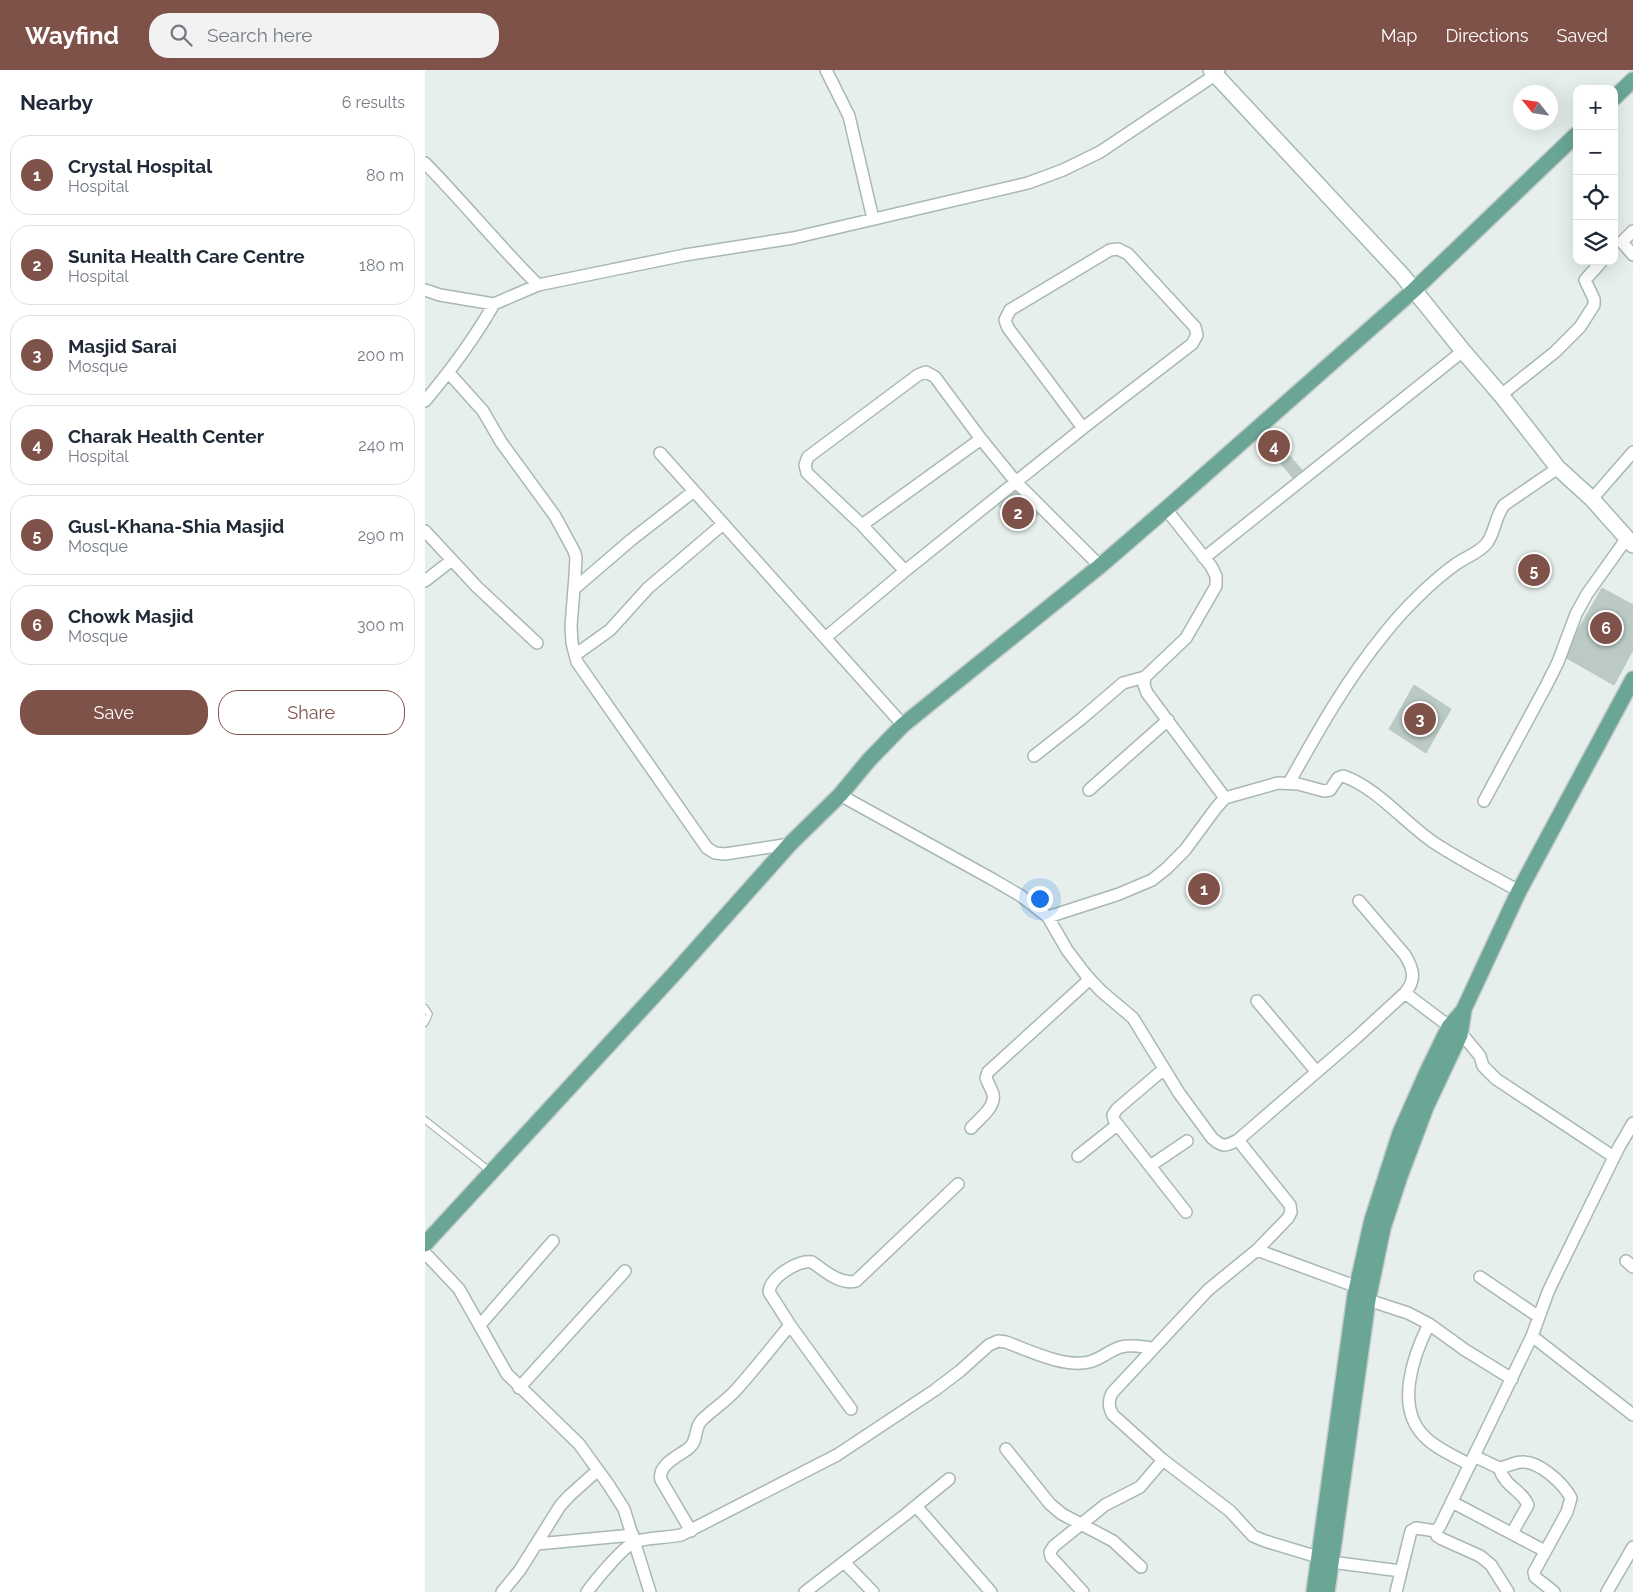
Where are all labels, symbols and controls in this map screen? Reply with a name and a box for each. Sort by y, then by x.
search box [149,13,499,58]
text: Wayfind [25,21,119,50]
icon: search [167,21,195,49]
text: Search here [207,24,312,46]
text: Map [1381,25,1417,46]
text: Directions [1445,25,1529,46]
text: Saved [1557,25,1608,46]
north arrow [1513,85,1558,130]
map controls [1573,85,1618,265]
button: + [1573,85,1618,130]
text: Nearby [20,90,93,115]
text: 6 results [342,93,405,112]
button: − [1573,130,1618,175]
text: Crystal Hospital [68,155,212,177]
text: 1 [33,166,41,185]
text: 80 m [366,166,404,185]
button: locate [1573,175,1618,220]
text: Hospital [68,177,129,196]
button: layers [1573,220,1618,265]
text: Sunita Health Care Centre [68,245,305,267]
text: 2 [32,256,42,275]
text: 180 m [359,256,404,275]
text: Hospital [68,267,129,286]
text: Masjid Sarai [68,335,177,357]
text: 3 [33,346,41,365]
text: 200 m [357,346,404,365]
text: Mosque [68,357,128,376]
text: Charak Health Center [68,425,264,447]
pin: 4 [1258,427,1290,465]
text: 4 [32,436,42,455]
text: 240 m [358,436,404,455]
text: Hospital [68,447,129,466]
pin: 2 [1002,494,1034,532]
text: Gusl-Khana-Shia Masjid [68,515,284,537]
text: 5 [33,526,41,545]
text: 290 m [358,526,404,545]
text: Mosque [68,537,128,556]
pin: 5 [1518,551,1550,589]
text: Chowk Masjid [68,605,193,627]
pin: 6 [1590,609,1622,647]
text: 6 [32,616,42,635]
text: 300 m [357,616,404,635]
text: Mosque [68,627,128,646]
button: Save [20,690,208,735]
button: Share [218,690,405,735]
pin: 3 [1404,700,1436,738]
pin: 1 [1188,870,1220,908]
your location [1027,886,1053,912]

